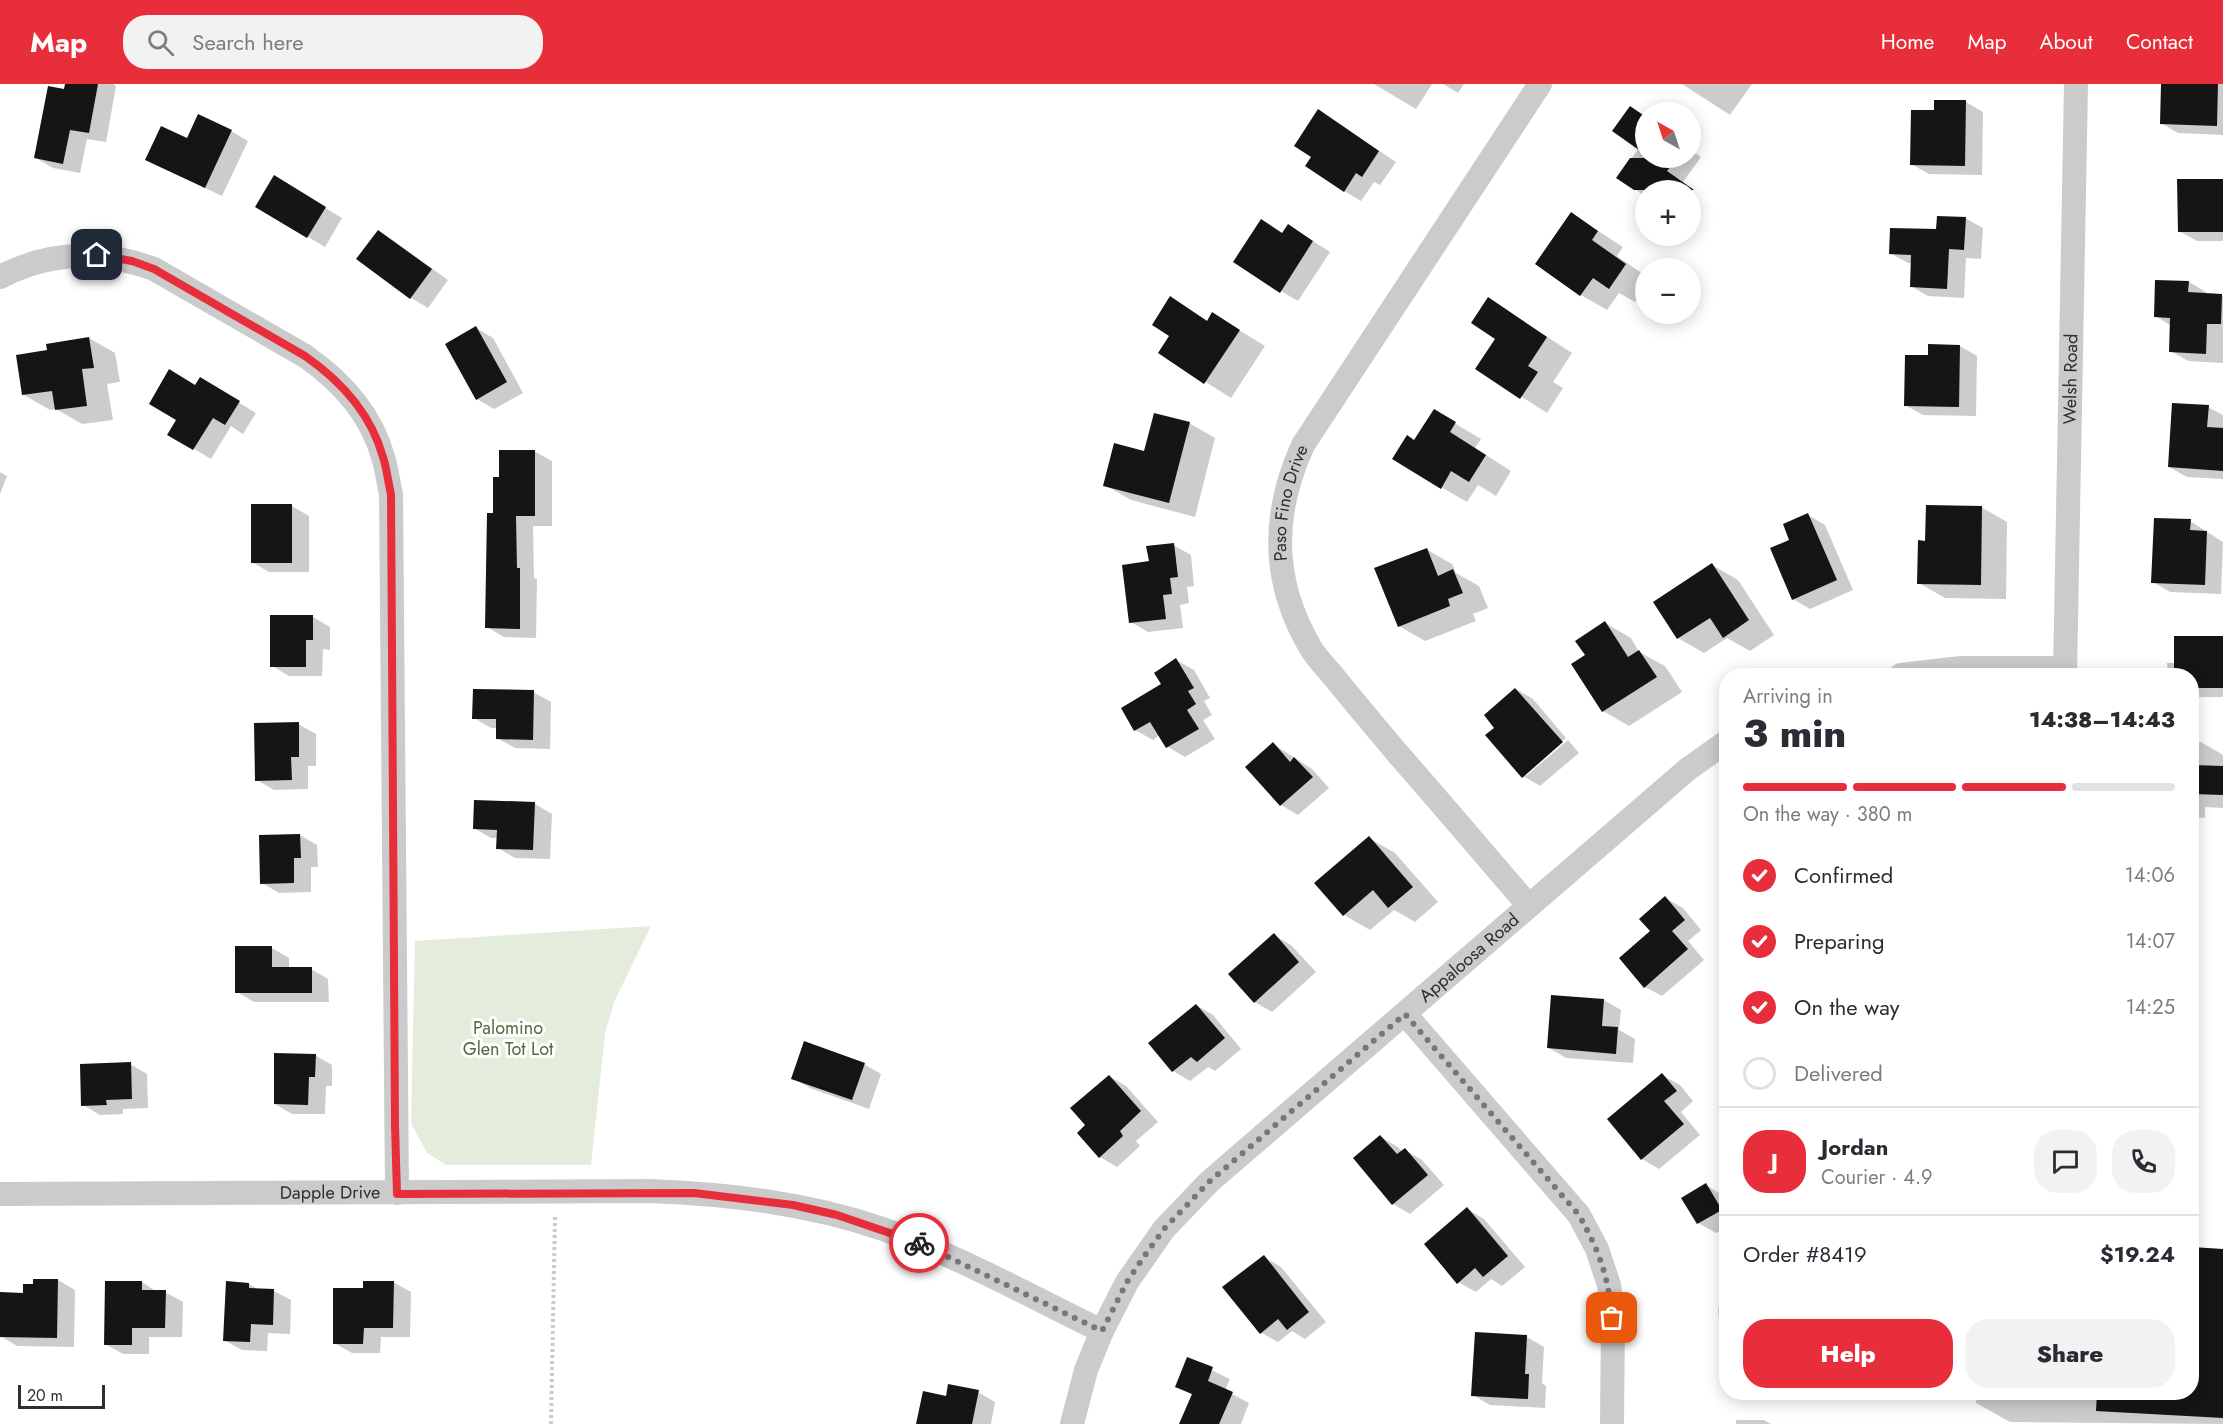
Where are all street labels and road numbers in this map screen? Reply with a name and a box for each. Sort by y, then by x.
street label: Welsh Road [2057,333,2084,425]
street label: Paso Fino Drive [1267,440,1315,562]
street label: Appaloosa Road [1413,907,1525,1008]
street label: Dapple Drive [280,1179,380,1206]

